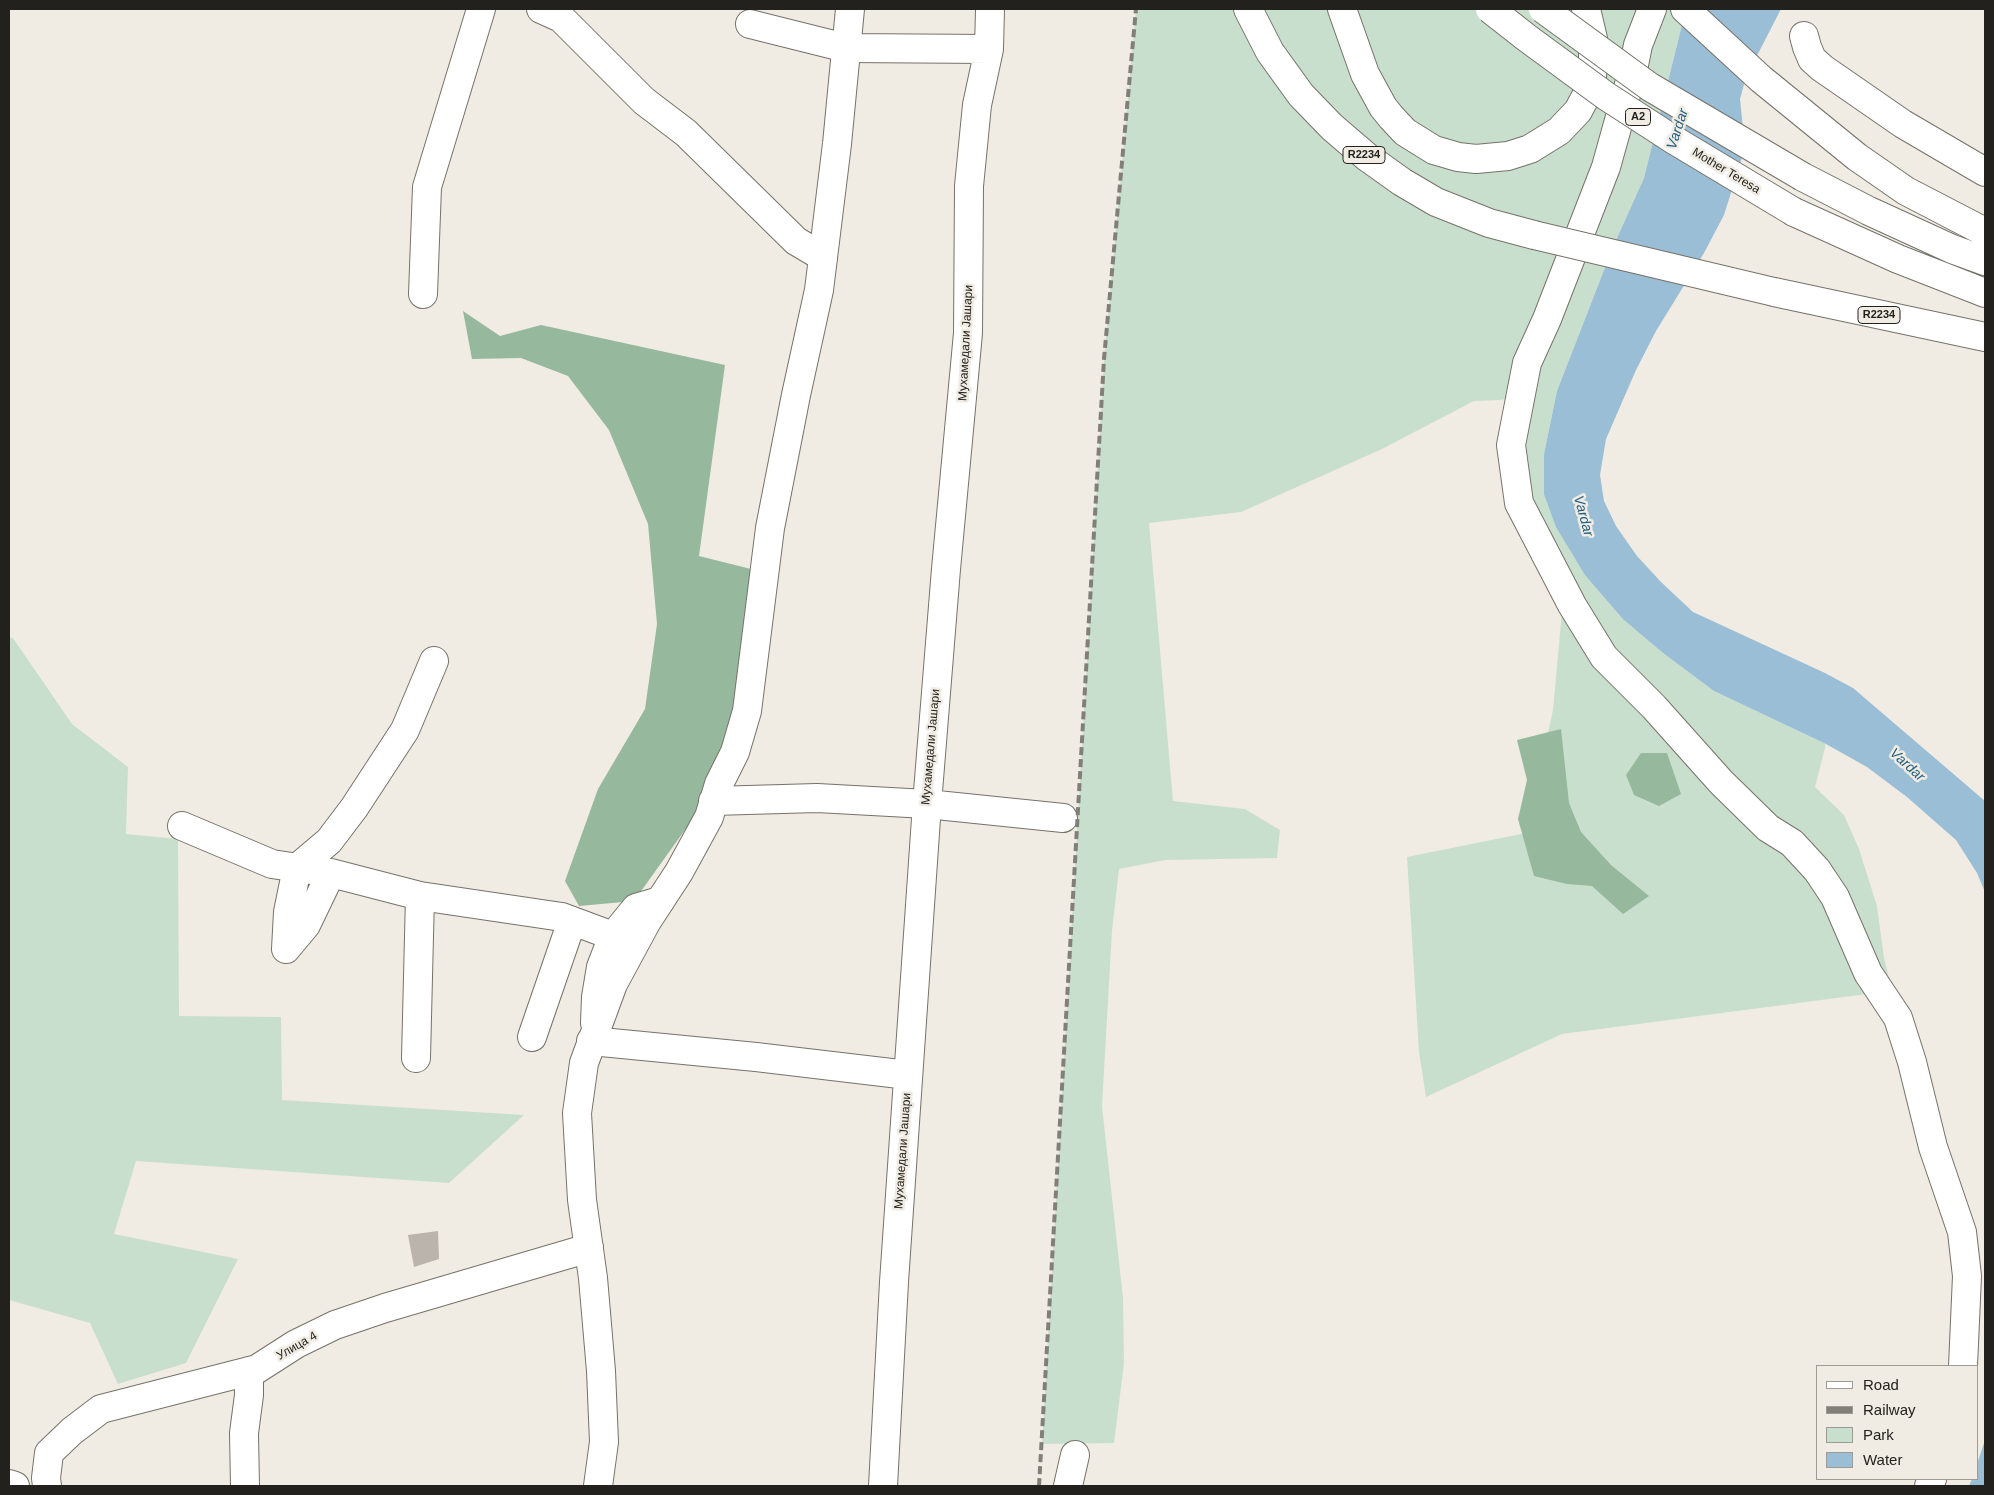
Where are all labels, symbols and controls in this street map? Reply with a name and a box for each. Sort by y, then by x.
water label: Vardar [1664,107,1692,151]
road number: A2 [1626,108,1650,125]
street label: Mother Teresa [1689,145,1763,197]
road number: R2234 [1343,146,1385,164]
street label: Мухамедали Јашари [956,285,976,401]
road number: R2234 [1858,306,1900,324]
water label: Vardar [1570,494,1596,538]
street label: Мухамедали Јашари [919,688,943,806]
water label: Vardar [1886,745,1928,785]
street label: Мухамедали Јашари [892,1092,914,1210]
street label: Улица 4 [274,1329,320,1363]
legend [1816,1365,1979,1480]
text: Road [1863,1376,1899,1393]
text: Railway [1863,1401,1916,1418]
text: Park [1863,1426,1894,1443]
text: Water [1863,1451,1902,1468]

